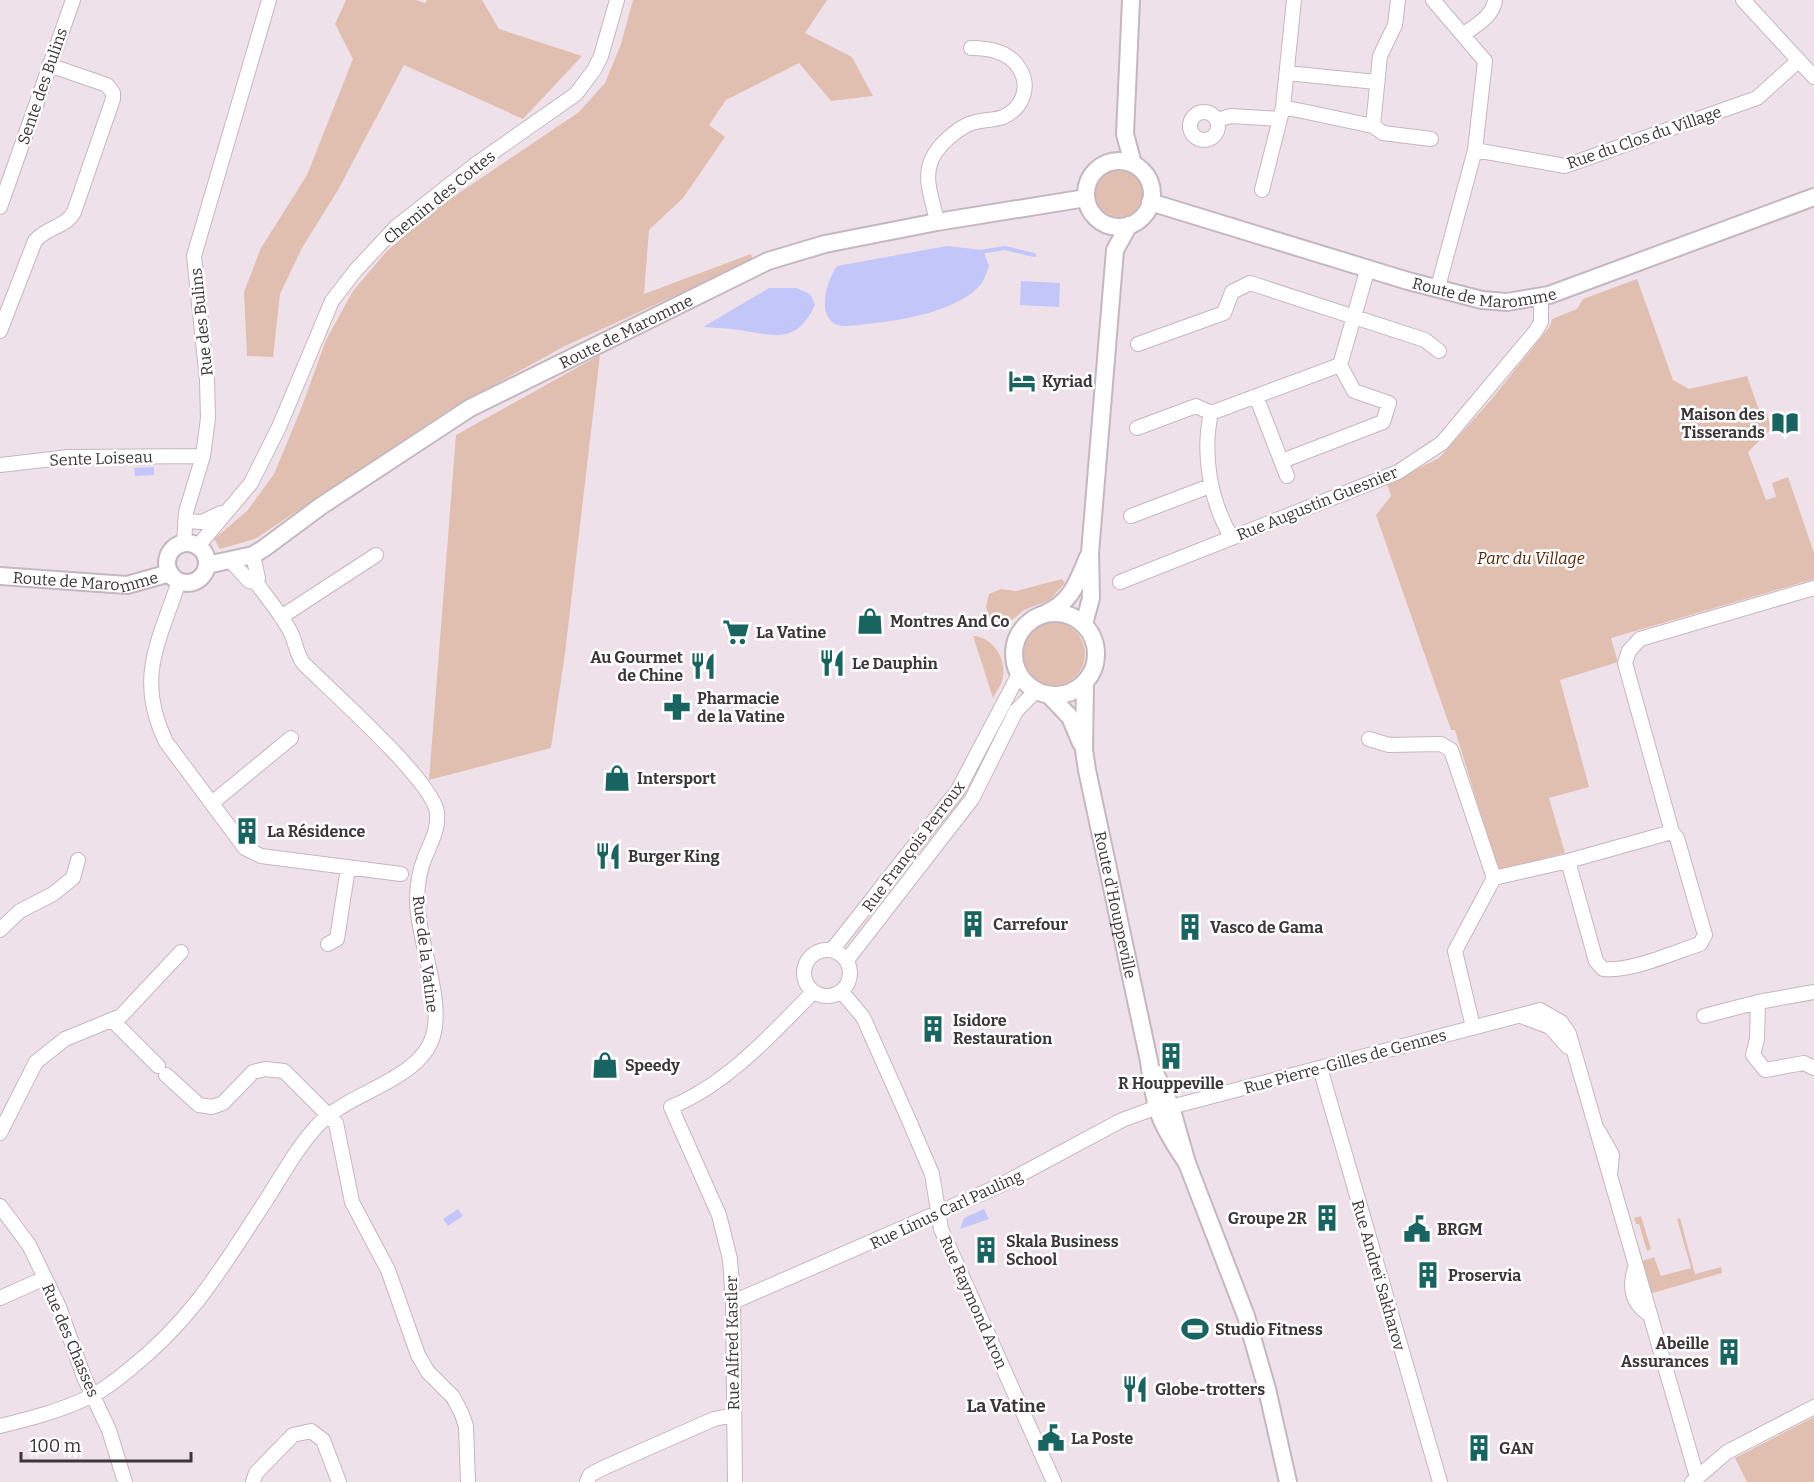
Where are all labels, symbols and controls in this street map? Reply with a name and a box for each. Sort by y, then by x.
street label: Sente des Bulins [14,25,71,147]
street label: Rue du Clos du Village [1564,102,1724,173]
street label: Chemin des Cottes [380,147,499,248]
street label: Rue des Bulins [186,267,217,377]
street label: Route de Maromme [1410,274,1559,312]
street label: Route de Maromme [556,291,696,372]
hotel icon: Kyriad [1007,366,1037,396]
place label: Kyriad [1042,372,1093,391]
place label: Maison des Tisserands [1681,405,1765,442]
library icon: Maison des Tisserands [1770,408,1800,438]
street label: Sente Loiseau [49,447,153,470]
street label: Rue Augustin Guesnier [1234,462,1400,544]
park label: Parc du Village [1477,549,1585,568]
street label: Route de Maromme [12,568,160,597]
shop icon: Montres And Co [855,606,885,636]
place label: Montres And Co [890,612,1010,631]
supermarket icon: La Vatine [721,617,751,647]
place label: La Vatine [756,623,827,642]
place label: Au Gourmet de Chine [590,648,684,685]
restaurant icon: Le Dauphin [817,648,847,678]
restaurant icon: Au Gourmet de Chine [688,651,718,681]
place label: Le Dauphin [852,654,939,673]
place label: Pharmacie de la Vatine [697,689,785,726]
pharmacy icon: Pharmacie de la Vatine [662,692,692,722]
shop icon: Intersport [602,763,632,793]
place label: Intersport [637,769,717,788]
street label: Rue François Perroux [858,777,969,915]
building icon: La Résidence [232,816,262,846]
place label: La Résidence [267,822,366,841]
street label: Route d'Houppeville [1090,830,1140,980]
restaurant icon: Burger King [593,841,623,871]
place label: Burger King [628,847,720,866]
street label: Rue de la Vatine [409,894,442,1014]
building icon: Carrefour [958,909,988,939]
building icon: Vasco de Gama [1175,912,1205,942]
place label: Carrefour [993,915,1068,934]
place label: Vasco de Gama [1210,918,1323,937]
place label: Isidore Restauration [953,1011,1053,1048]
building icon: Isidore Restauration [918,1014,948,1044]
street label: Rue Pierre-Gilles de Gennes [1242,1025,1448,1098]
building icon: R Houppeville [1156,1041,1186,1071]
shop icon: Speedy [590,1050,620,1080]
place label: Speedy [625,1056,680,1075]
place label: R Houppeville [1118,1074,1224,1093]
street label: Rue Linus Carl Pauling [867,1166,1025,1253]
street label: Rue Andreï Sakharov [1348,1198,1409,1353]
building icon: Groupe 2R [1312,1203,1342,1233]
place label: Groupe 2R [1228,1209,1307,1228]
public building icon: BRGM [1402,1214,1432,1244]
place label: BRGM [1437,1220,1483,1239]
place label: Skala Business School [1006,1232,1119,1269]
street label: Rue Raymond Aron [936,1233,1011,1372]
building icon: Skala Business School [971,1235,1001,1265]
building icon: Proservia [1413,1260,1443,1290]
place label: Proservia [1448,1266,1521,1285]
street label: Rue Alfred Kastler [722,1275,743,1411]
street label: Rue des Chasses [38,1281,103,1400]
sports icon: Studio Fitness [1180,1314,1210,1344]
place label: Studio Fitness [1215,1320,1323,1339]
place label: Abeille Assurances [1621,1334,1709,1371]
building icon: Abeille Assurances [1714,1337,1744,1367]
restaurant icon: Globe-trotters [1120,1374,1150,1404]
place label: Globe-trotters [1155,1380,1265,1399]
district label: La Vatine [966,1395,1046,1417]
public building icon: La Poste [1036,1423,1066,1453]
scale bar [21,1425,190,1463]
place label: La Poste [1071,1429,1133,1448]
building icon: GAN [1464,1433,1494,1463]
text: 100 m [30,1435,81,1457]
place label: GAN [1499,1439,1534,1458]

